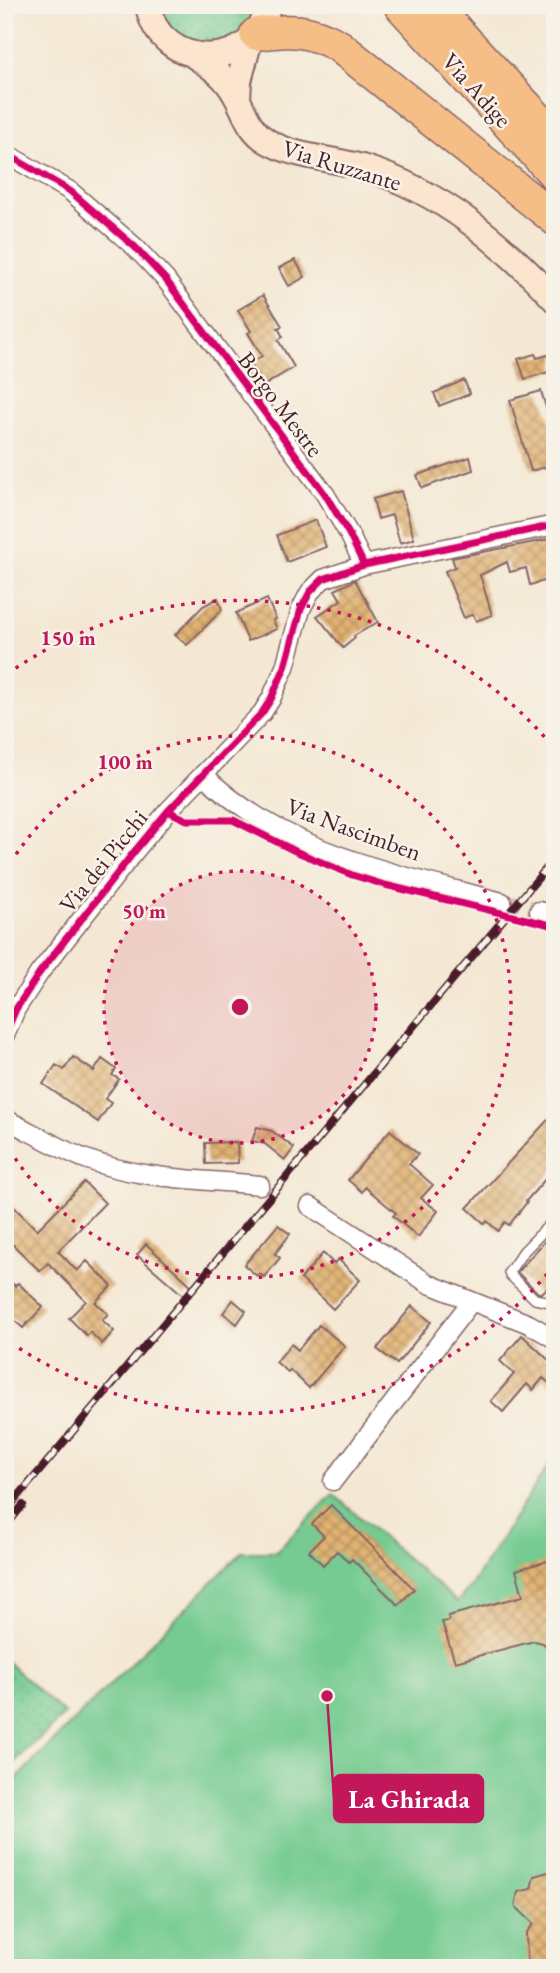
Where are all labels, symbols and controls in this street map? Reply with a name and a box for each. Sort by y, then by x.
street label: Via Adige [435,46,519,134]
street label: Via Ruzzante [279,132,405,198]
street label: Borgo Mestre [231,345,331,463]
text: 150 m [40,624,96,651]
text: 100 m [97,748,153,775]
street label: Via Nascimben [282,790,426,868]
street label: Via dei Picchi [52,803,154,919]
text: 50 m [122,897,166,924]
centre of rings [228,995,252,1019]
callout: La Ghirada [334,1775,483,1822]
text: La Ghirada [348,1782,470,1816]

